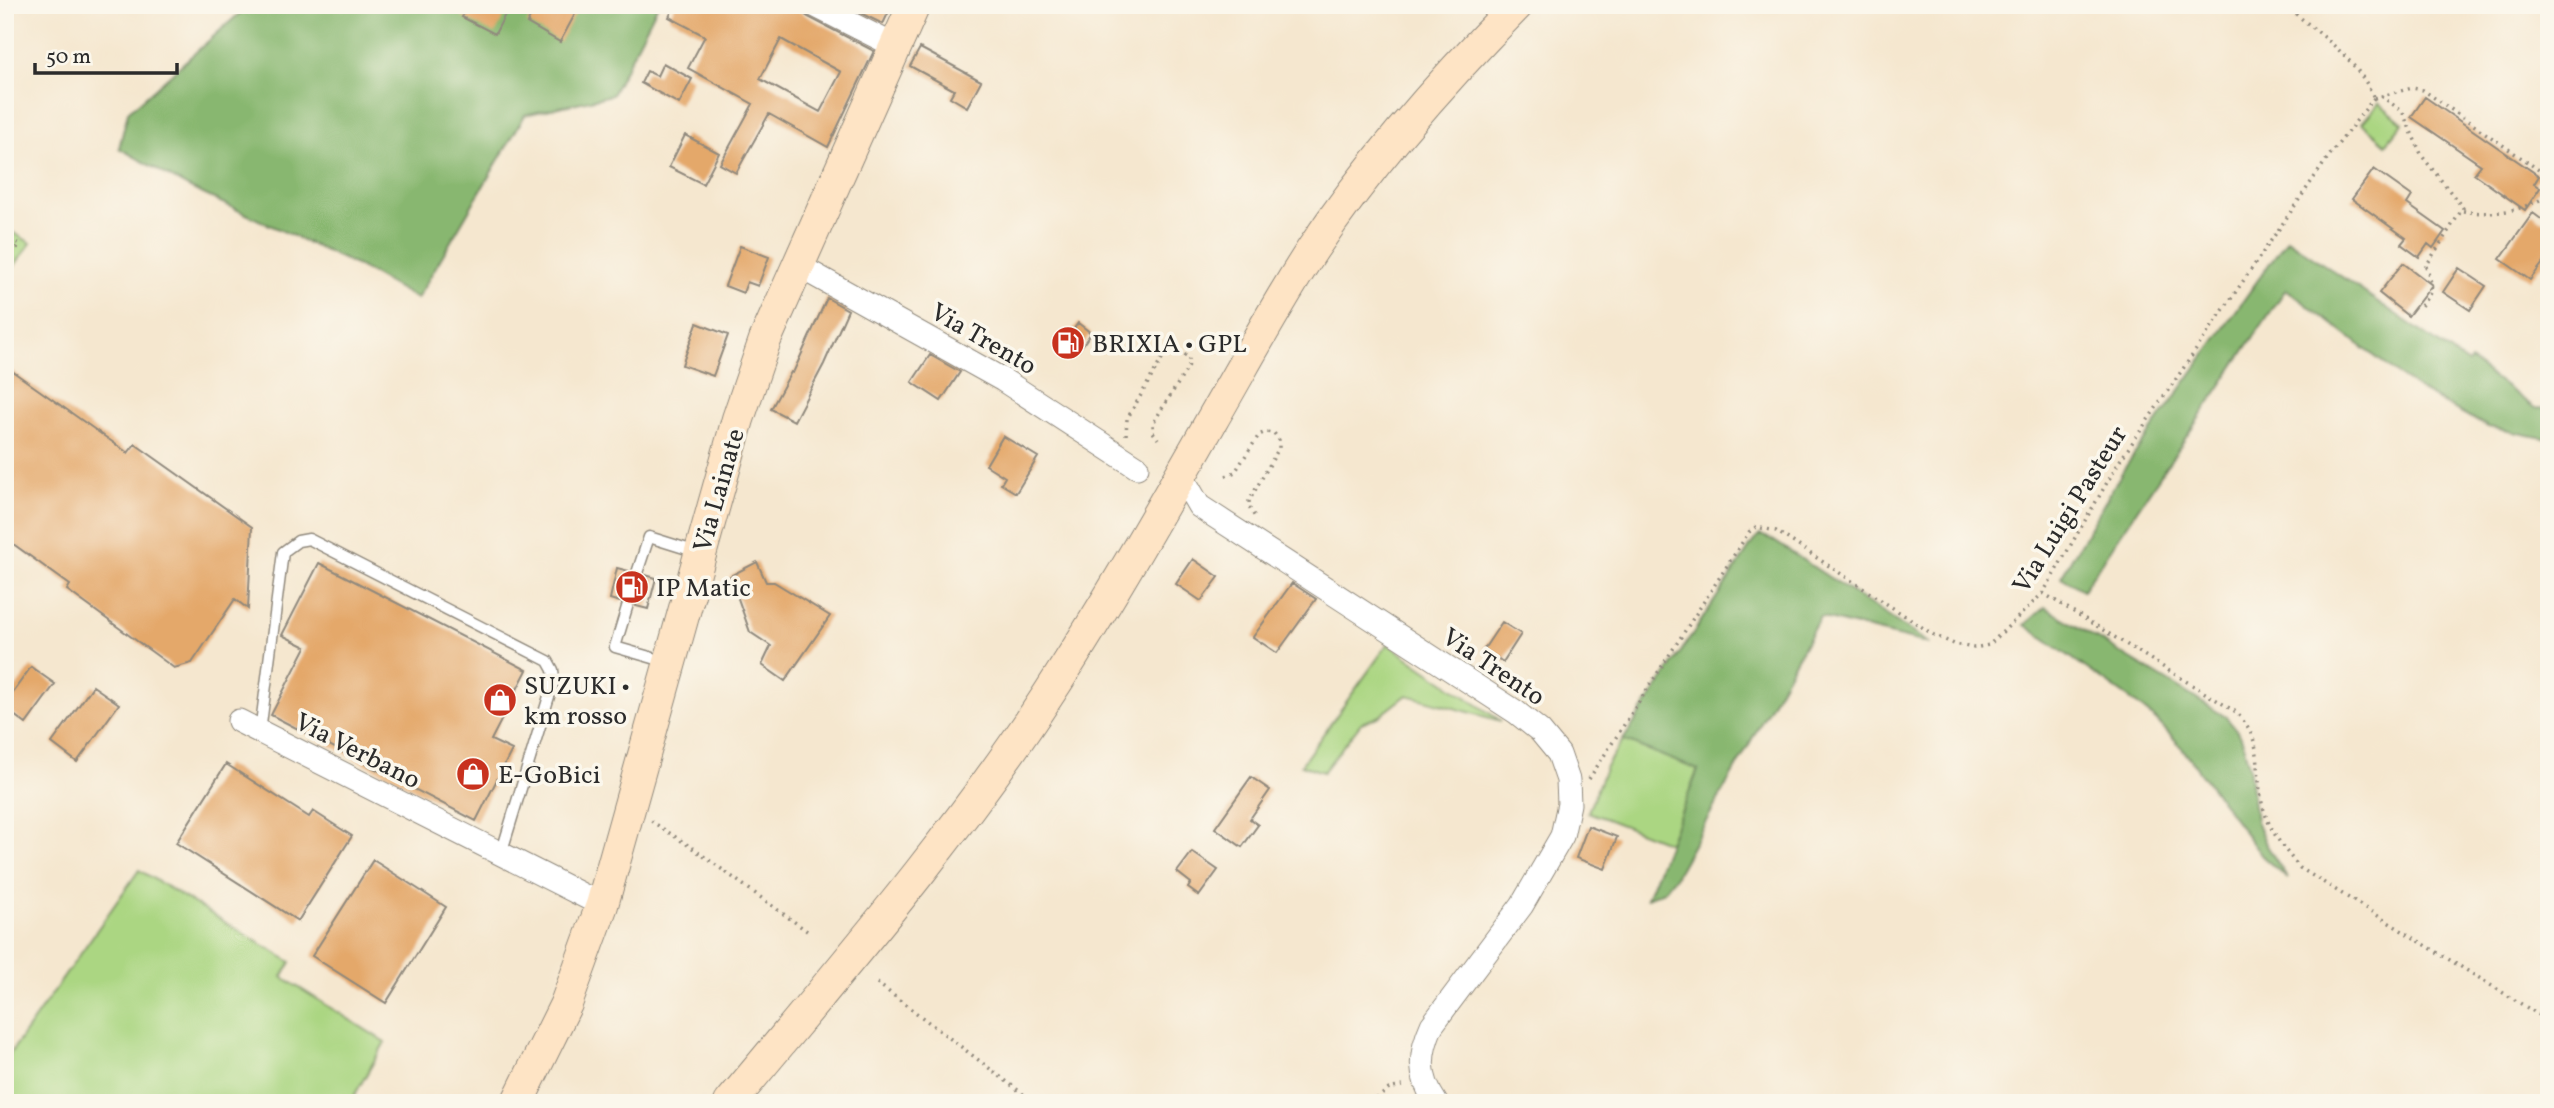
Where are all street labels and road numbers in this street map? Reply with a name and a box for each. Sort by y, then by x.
street label: Via Trento [923,295,1043,385]
street label: Via Luigi Pasteur [2005,419,2137,601]
street label: Via Lainate [685,424,755,557]
street label: Via Trento [1434,620,1552,715]
street label: Via Verbano [288,705,426,799]

